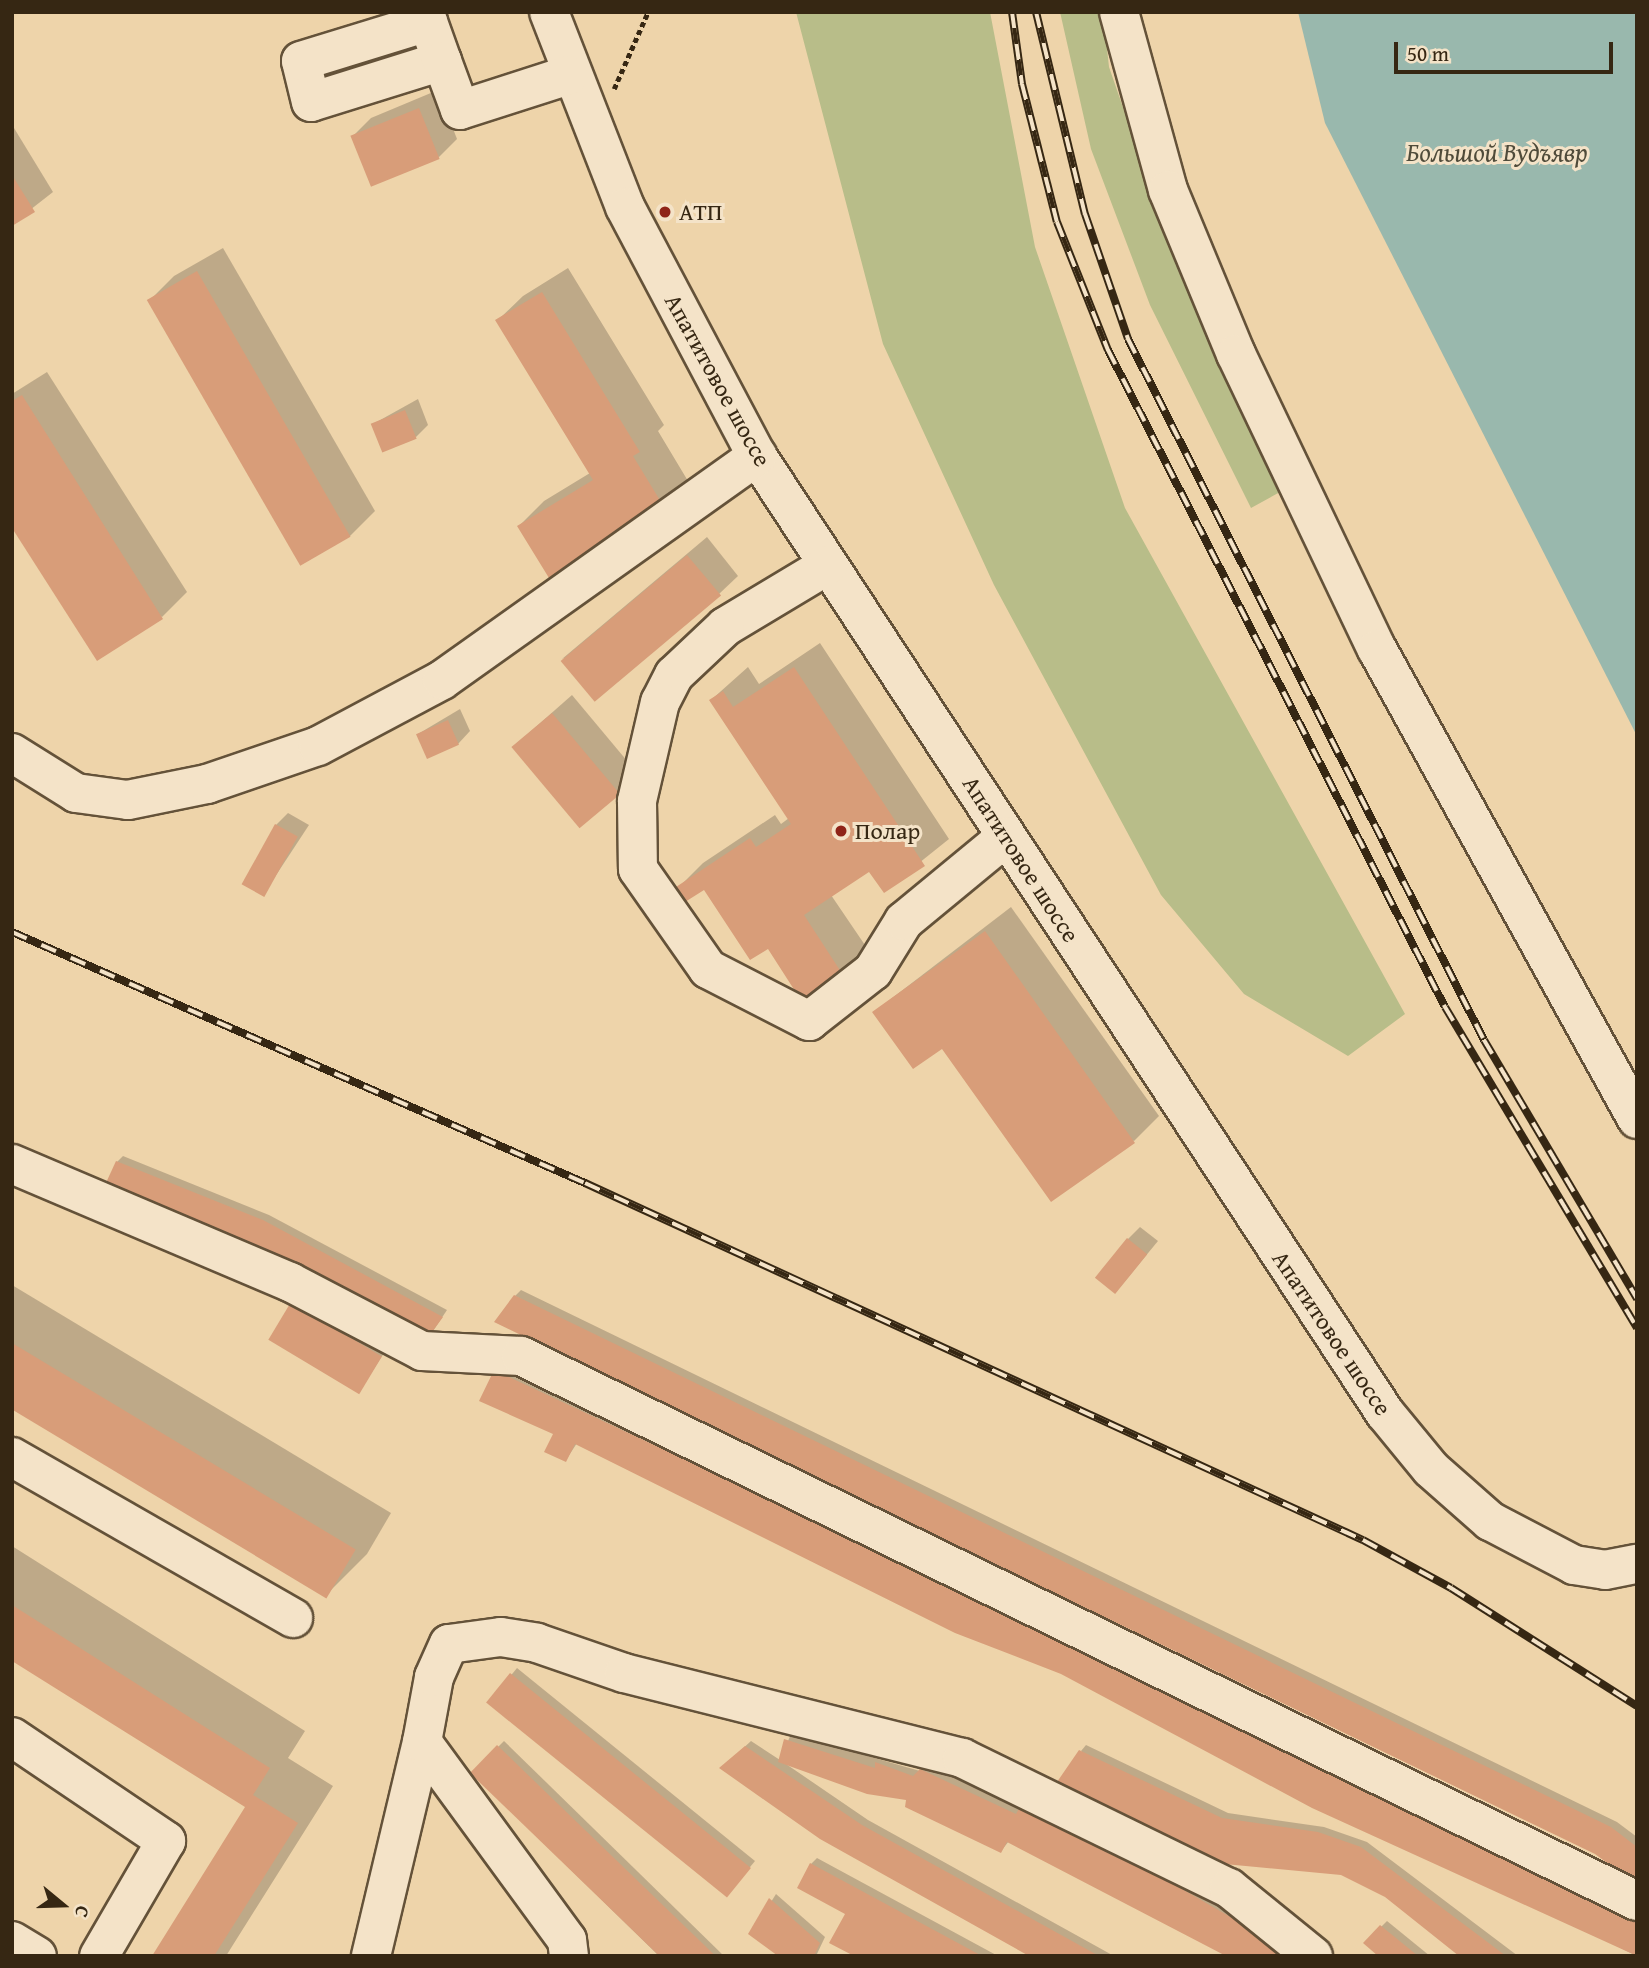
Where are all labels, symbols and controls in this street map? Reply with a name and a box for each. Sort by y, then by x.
scale bar [1397,28,1616,72]
text: 50 m [1407,38,1449,69]
water label: Большой Вудъявр [1406,136,1588,168]
place label: АТП [679,198,722,226]
marker: АТП [657,204,673,220]
street label: Апатитовое шоссе [659,289,777,471]
street label: Апатитовое шоссе [956,770,1086,948]
place label: Полар [855,817,920,845]
marker: Полар [833,823,849,839]
street label: Апатитовое шоссе [1266,1245,1398,1421]
north arrow [28,1870,98,1940]
text: С [68,1902,98,1921]

